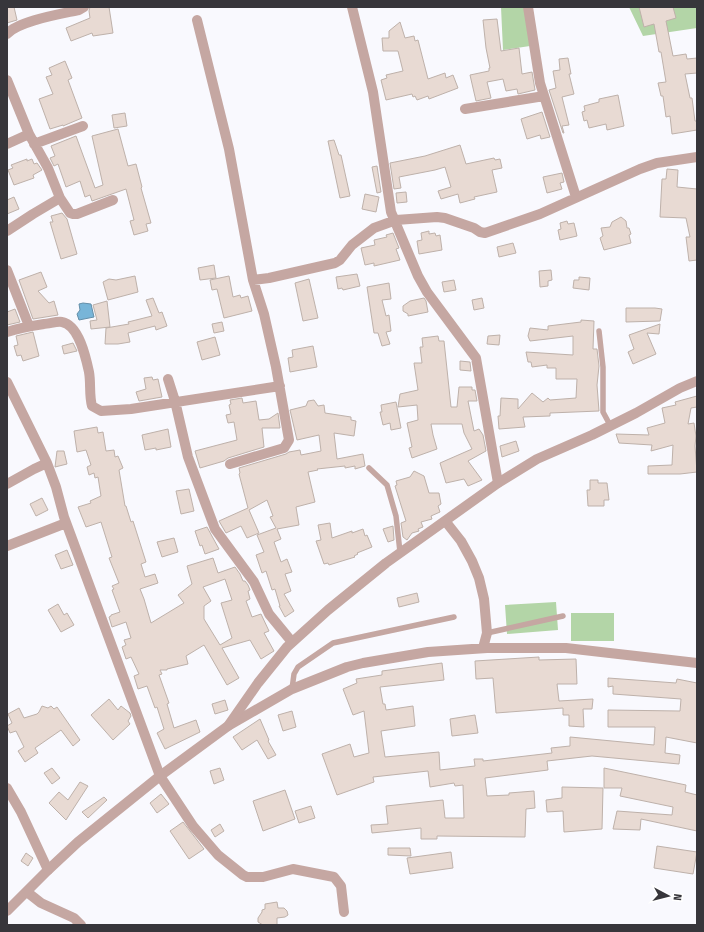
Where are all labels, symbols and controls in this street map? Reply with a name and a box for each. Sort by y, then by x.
north arrow [648,876,688,916]
text: N [671,893,684,901]

